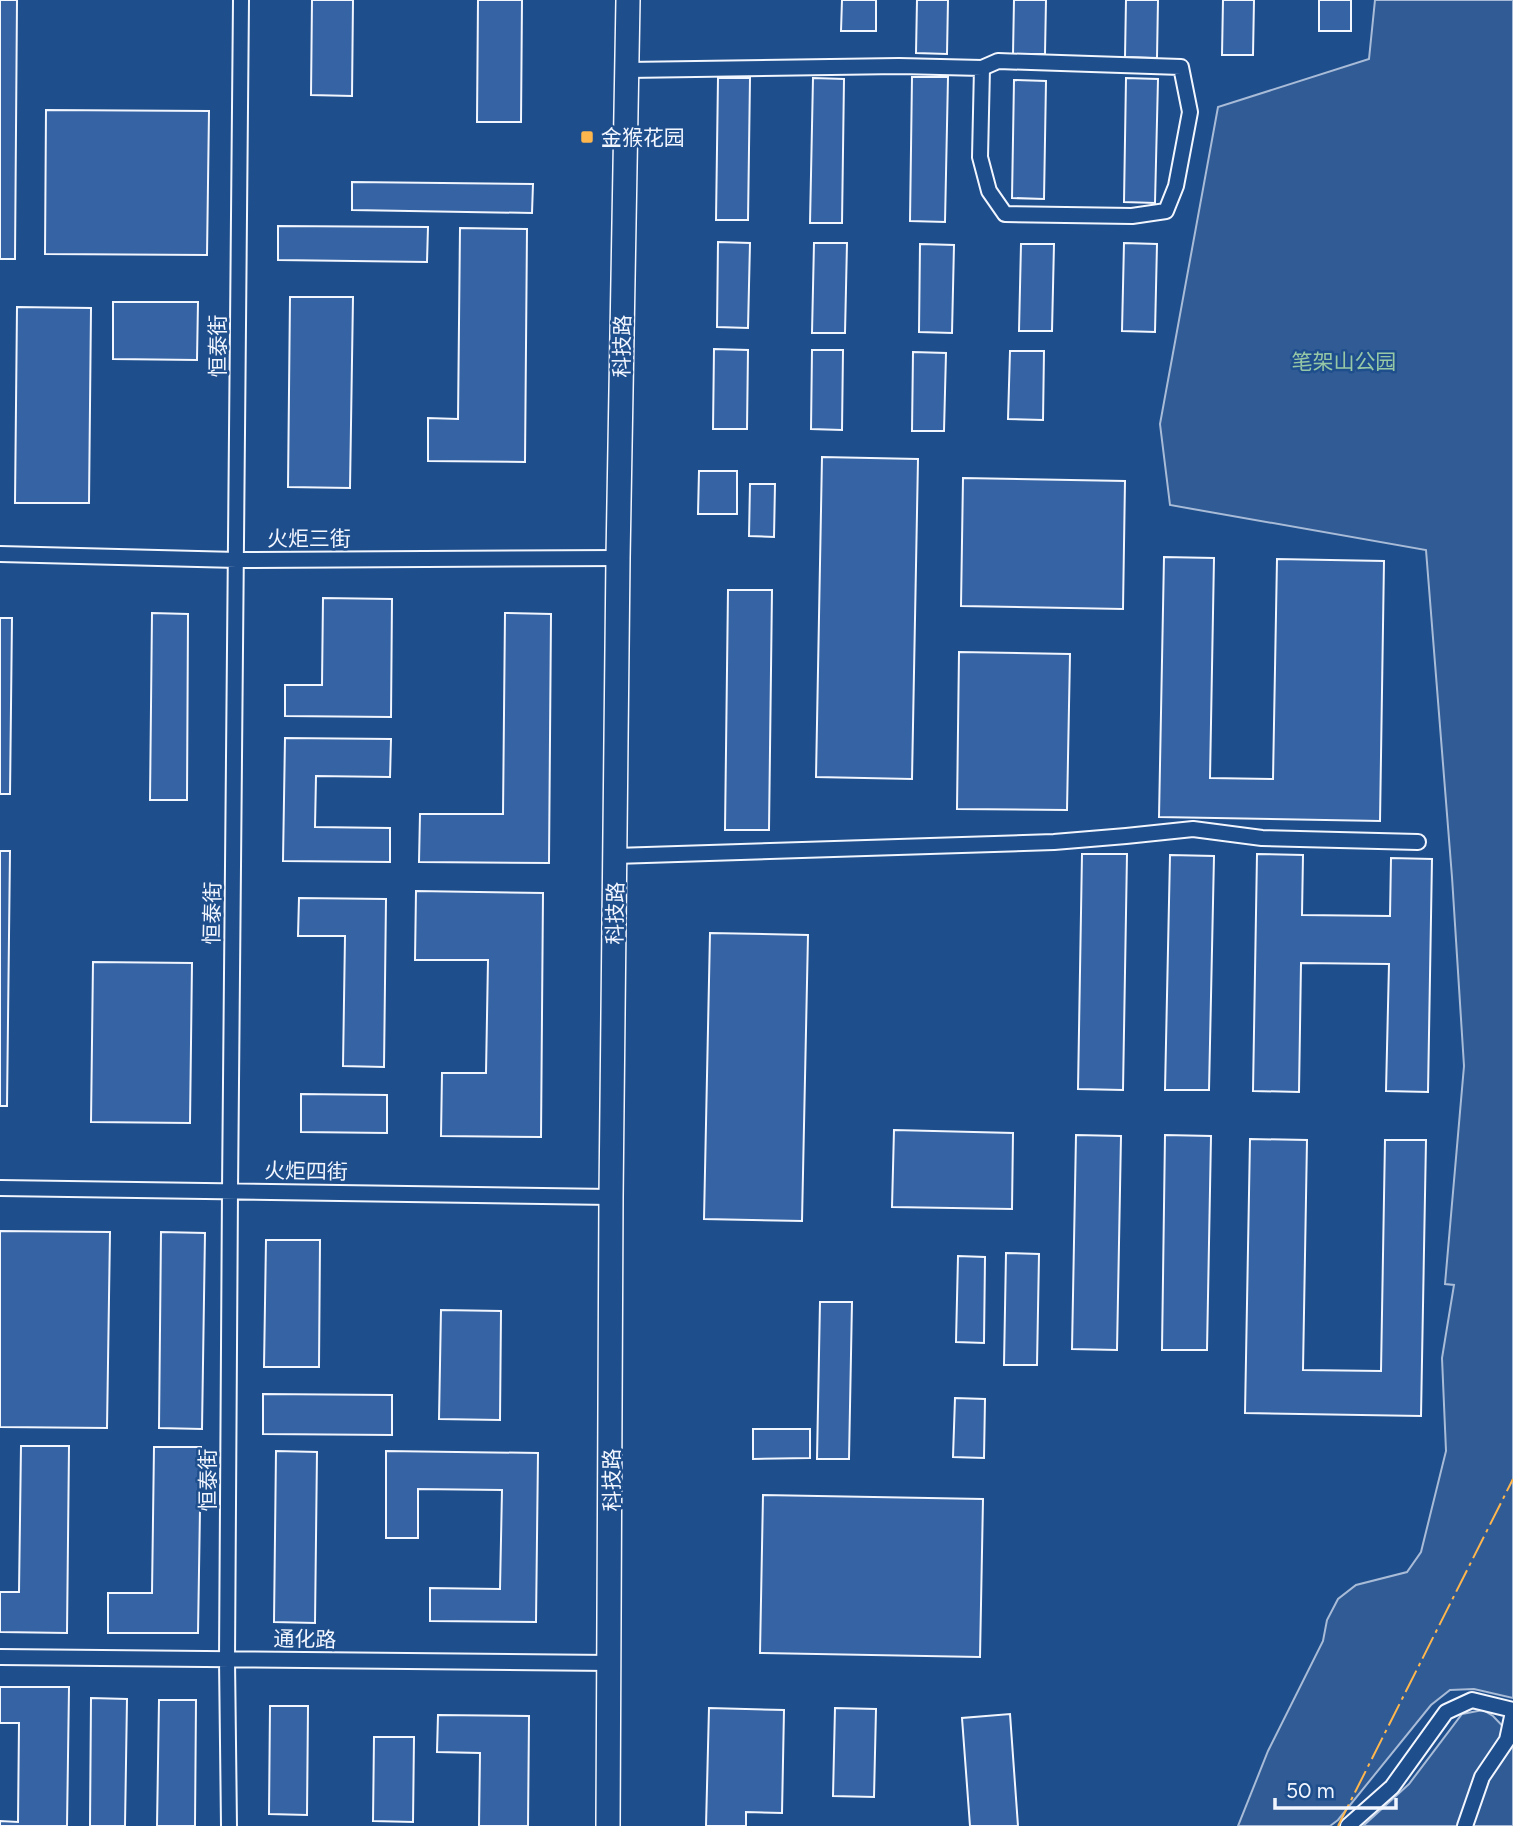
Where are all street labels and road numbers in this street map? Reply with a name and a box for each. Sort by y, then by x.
street label: 科技路 [609,314,635,378]
street label: 恒泰街 [205,315,230,378]
street label: 火炬三街 [267,526,351,551]
street label: 恒泰街 [199,881,225,945]
street label: 科技路 [602,881,628,945]
street label: 火炬四街 [264,1158,348,1184]
street label: 恒泰街 [195,1449,220,1512]
street label: 科技路 [599,1449,624,1512]
street label: 通化路 [273,1626,337,1652]

